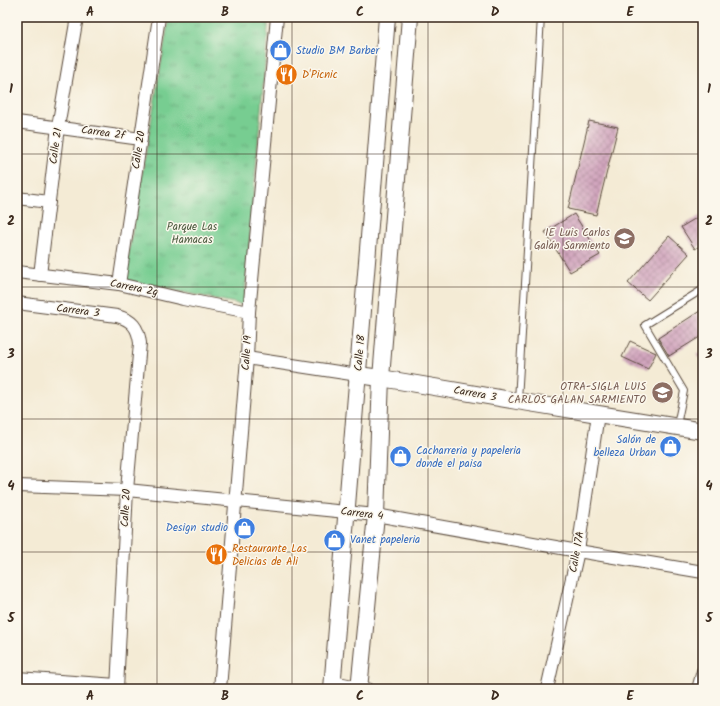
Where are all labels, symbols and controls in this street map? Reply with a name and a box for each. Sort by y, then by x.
text: A [86,2,94,23]
text: B [221,2,229,23]
text: C [356,2,364,23]
text: D [491,2,500,23]
text: E [626,2,634,23]
shop icon: Studio BM Barber [267,38,293,64]
place label: Studio BM Barber [296,42,381,60]
restaurant icon: D'Picnic [273,62,299,88]
place label: D'Picnic [302,66,338,84]
text: 1 [9,79,13,100]
text: 1 [707,79,711,100]
street label: Carrea 2f [80,121,128,145]
street label: Calle 21 [45,127,67,165]
street label: Calle 20 [127,129,151,170]
text: 2 [7,211,15,232]
text: 2 [705,211,713,232]
park label: Parque Las Hamacas [167,218,218,249]
place label: IE Luis Carlos Galán Sarmiento [534,224,610,255]
school or university icon: IE Luis Carlos Galán Sarmiento [612,226,638,252]
street label: Carrera 2g [108,275,160,301]
street label: Carrera 3 [55,299,101,323]
street label: Calle 19 [237,334,257,371]
street label: Calle 18 [349,334,371,372]
text: 3 [6,344,15,365]
text: 3 [704,344,713,365]
place label: OTRA-SIGLA LUIS CARLOS GALAN SARMIENTO [508,378,646,409]
school or university icon: OTRA-SIGLA LUIS CARLOS GALAN SARMIENTO [649,380,675,406]
street label: Carrera 3 [452,381,498,407]
place label: Salón de belleza Urban [594,431,656,462]
shop icon: Salón de belleza Urban [658,433,684,459]
place label: Cacharreria y papeleria donde el paisa [416,442,521,473]
shop icon: Cacharreria y papeleria donde el paisa [388,444,414,470]
text: 4 [7,476,15,497]
text: 4 [705,476,713,497]
street label: Calle 20 [116,488,136,528]
street label: Carrera 4 [339,502,385,526]
shop icon: Design studio [231,515,257,541]
place label: Design studio [166,519,228,537]
shop icon: Vanet papeleria [321,527,347,553]
street label: Calle 17A [565,530,590,574]
place label: Vanet papeleria [350,531,420,549]
place label: Restaurante Las Delicias de Ali [232,540,307,571]
restaurant icon: Restaurante Las Delicias de Ali [204,542,230,568]
text: 5 [7,608,16,629]
text: 5 [705,608,714,629]
text: A [86,686,94,706]
text: B [221,686,229,706]
text: C [356,686,364,706]
text: D [491,686,500,706]
text: E [626,686,634,706]

